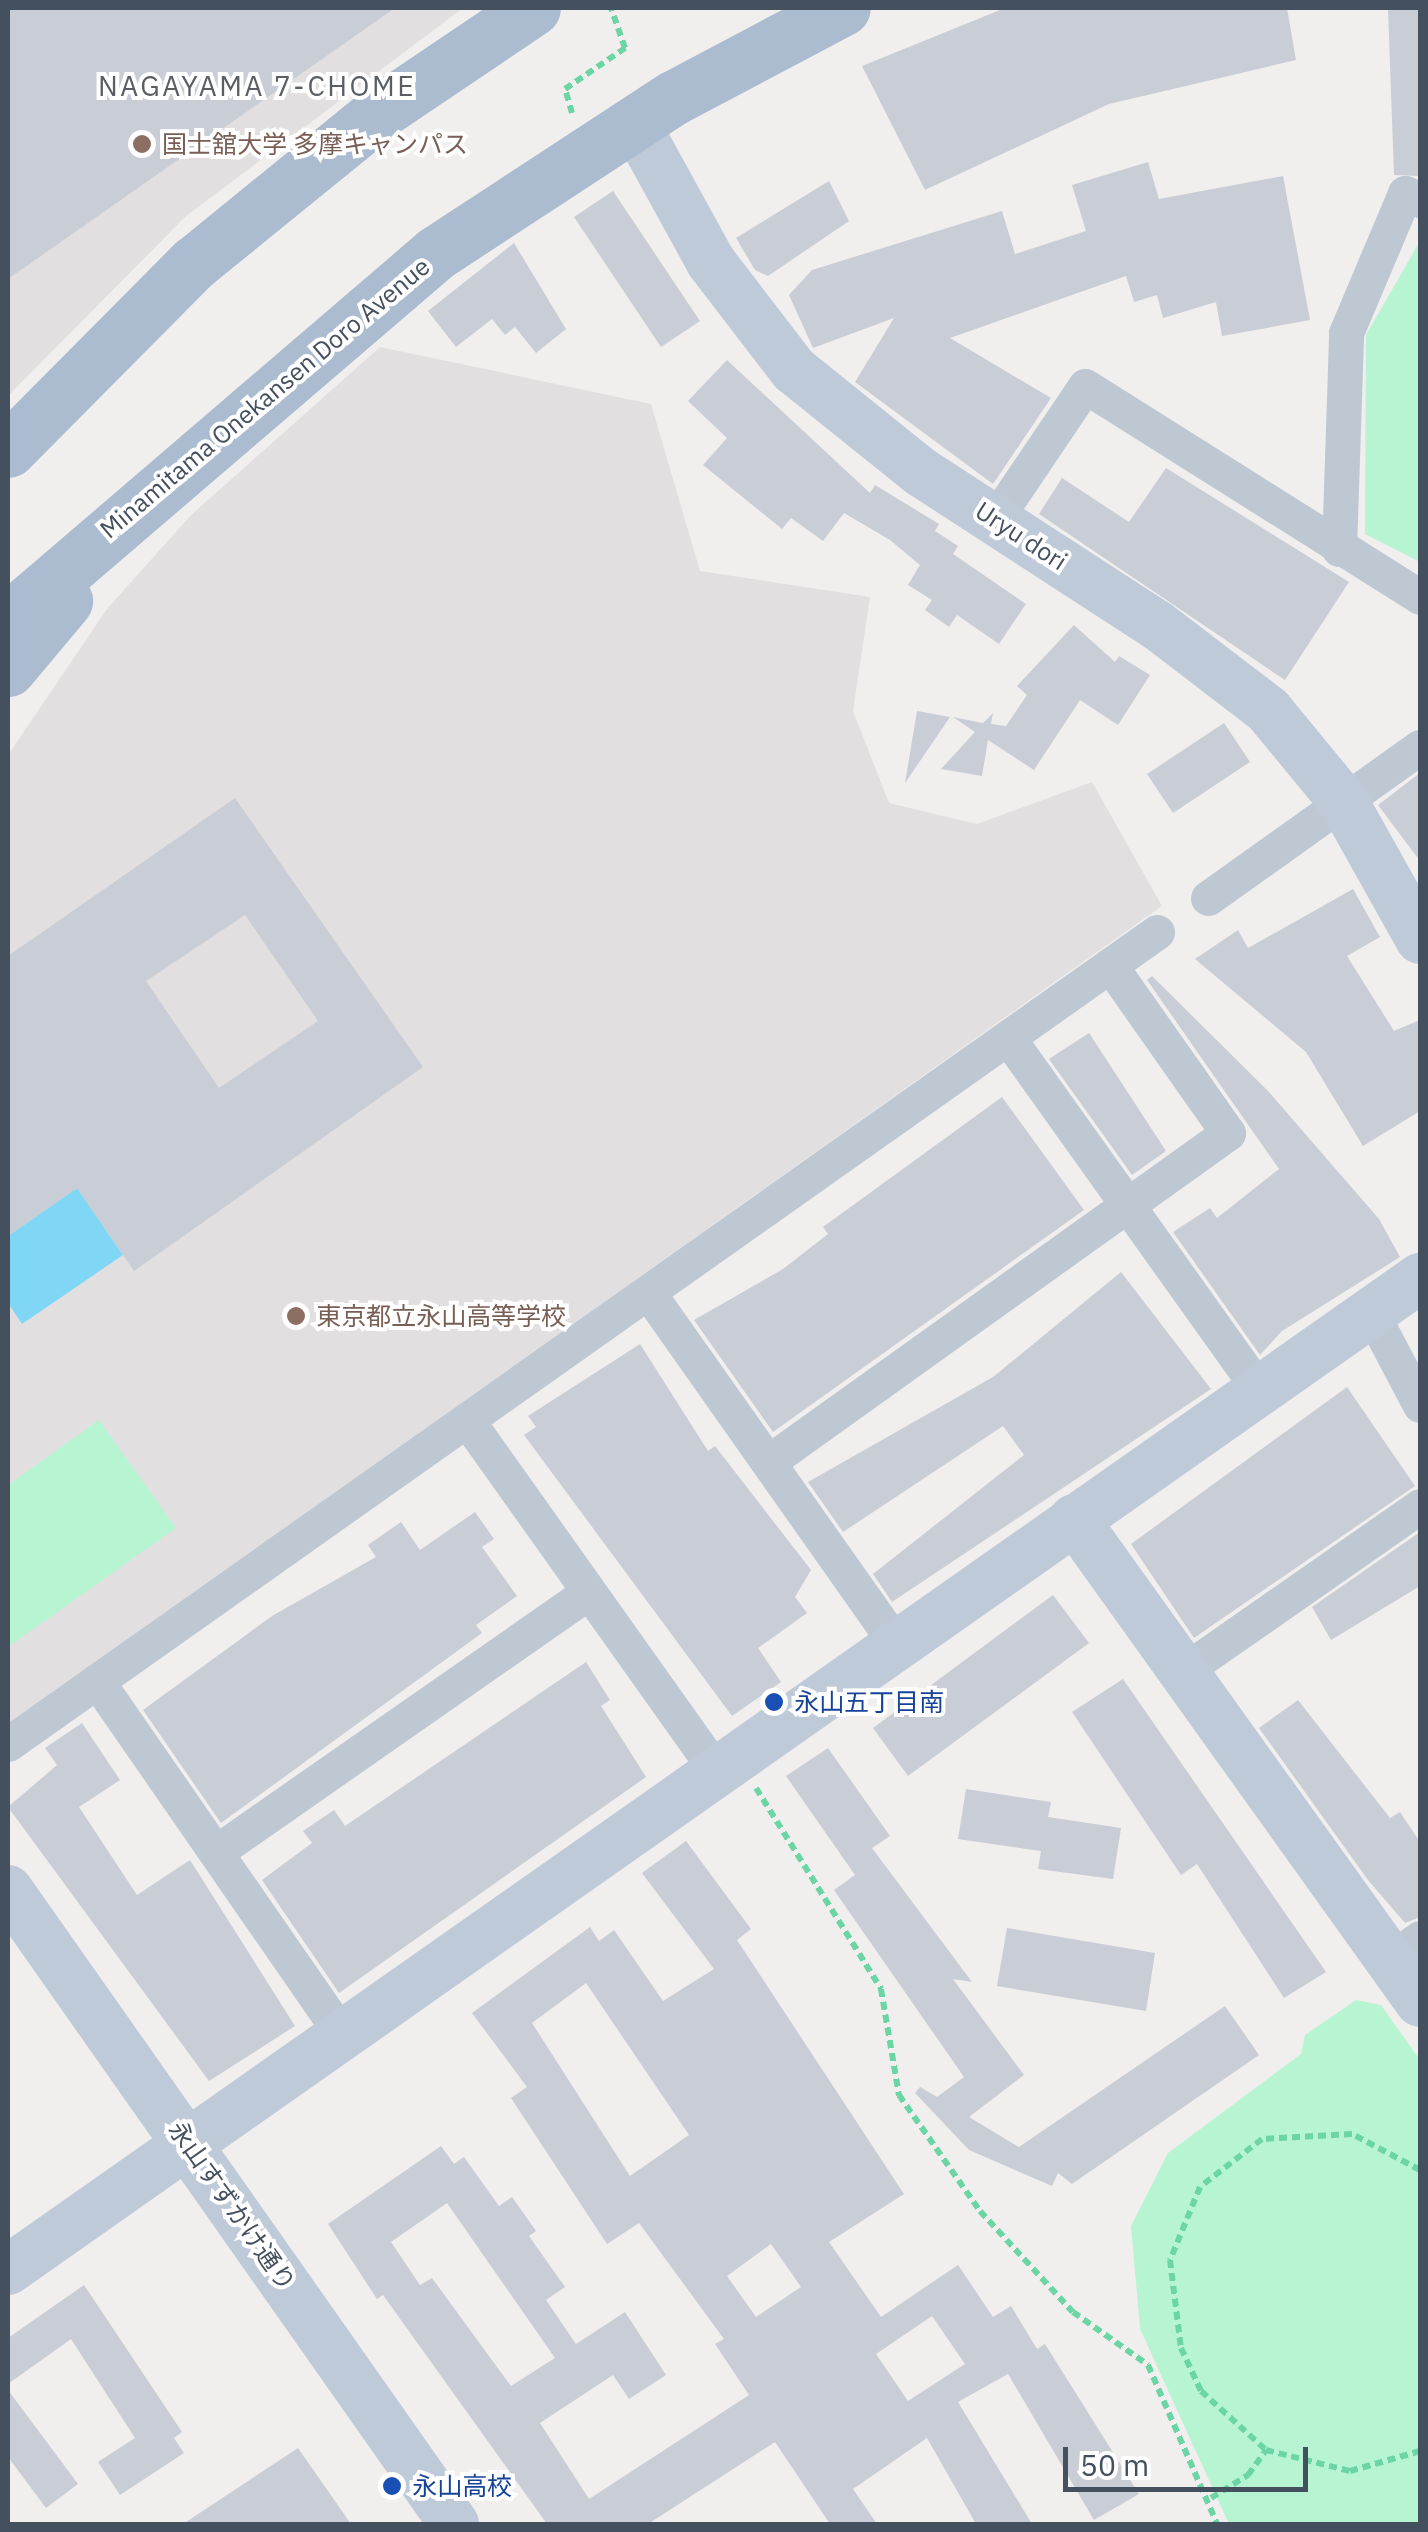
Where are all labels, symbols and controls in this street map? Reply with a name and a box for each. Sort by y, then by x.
district label: NAGAYAMA 7-CHOME [98,69,416,103]
place label: 国士舘大学 多摩キャンパス [162,129,468,159]
marker: 国士舘大学 多摩キャンパス [131,133,153,155]
street label: Minamitama Onekansen Doro Avenue [94,251,436,545]
street label: Uryu dori [970,495,1072,577]
place label: 東京都立永山高等学校 [316,1301,566,1331]
marker: 東京都立永山高等学校 [285,1305,307,1327]
place label: 永山五丁目南 [794,1687,944,1717]
marker: 永山五丁目南 [763,1691,785,1713]
street label: 永山すずかけ通り [162,2115,302,2297]
scale bar [1068,2427,1313,2489]
text: 50 m [1080,2445,1149,2484]
place label: 永山高校 [412,2471,512,2501]
marker: 永山高校 [381,2475,403,2497]

